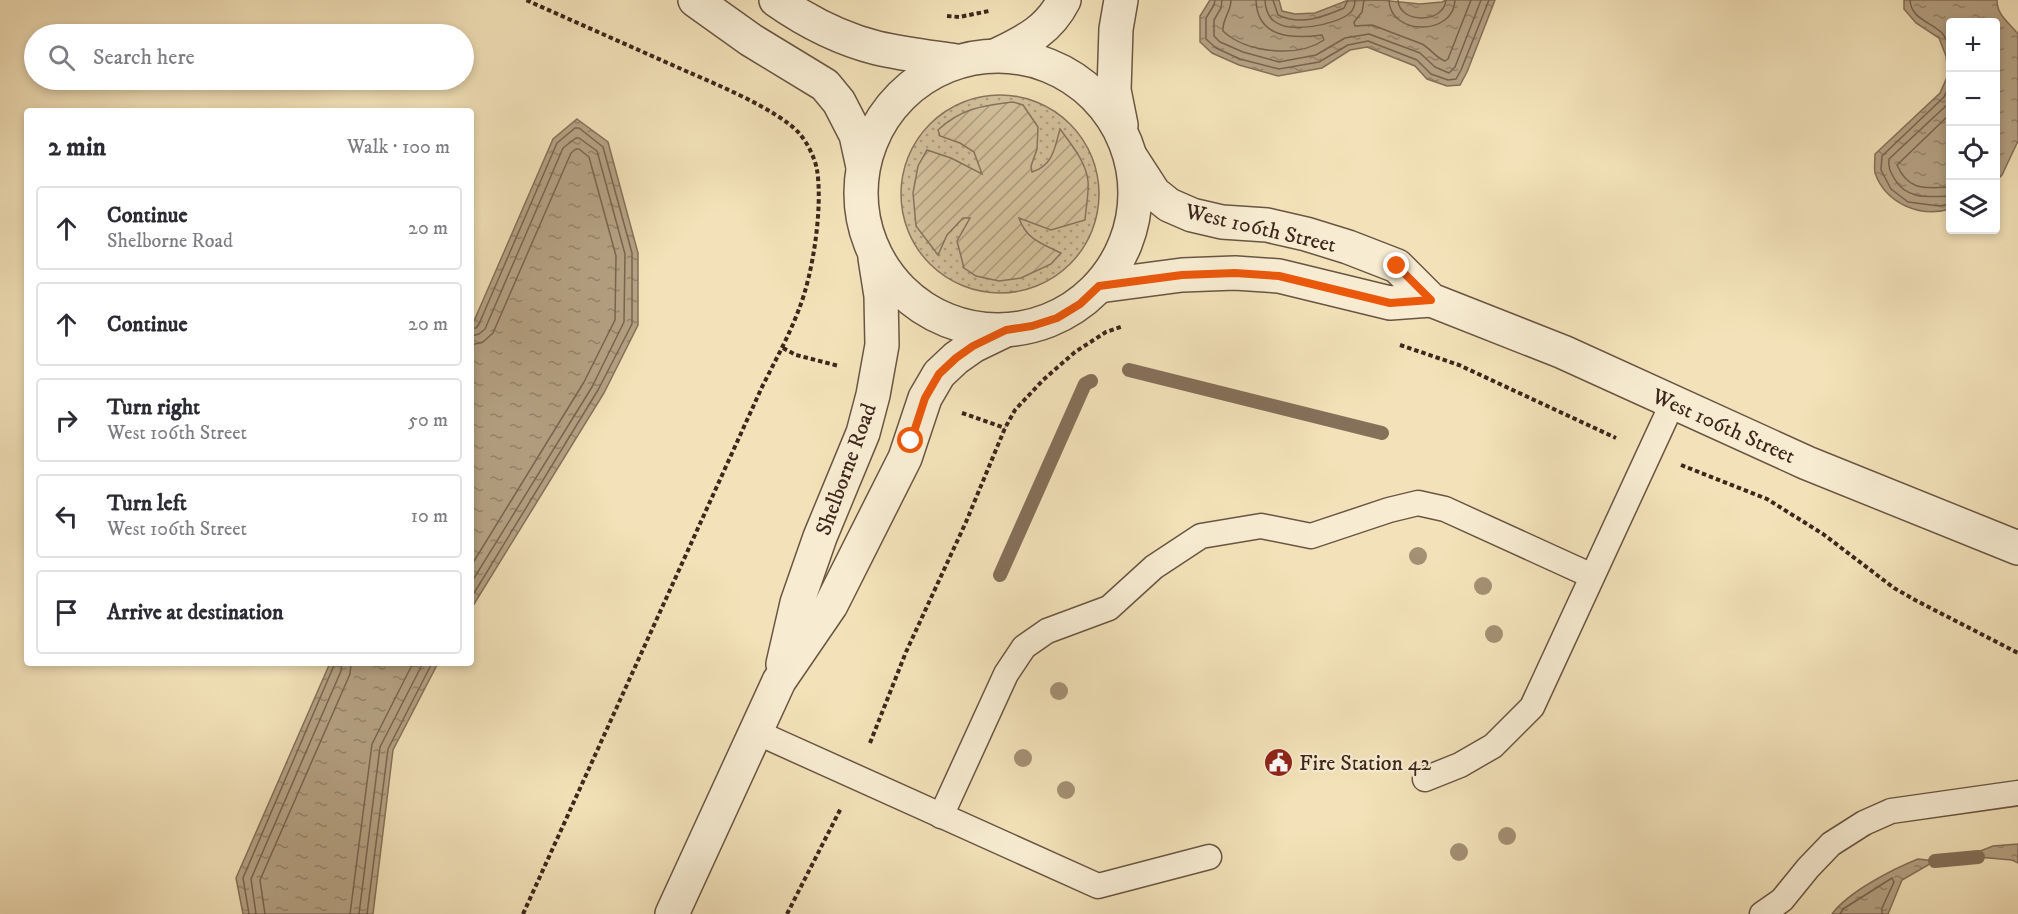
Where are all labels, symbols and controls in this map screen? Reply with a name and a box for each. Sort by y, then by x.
map controls [1946,18,2000,234]
button: + [1946,18,2000,72]
search box [24,24,474,90]
icon: search [45,41,78,74]
text: Search here [93,44,195,71]
button: − [1946,72,2000,126]
button: locate [1946,126,2000,180]
text: 2 min [48,131,106,164]
text: Walk · 100 m [347,135,450,160]
button: layers [1946,180,2000,234]
street label: West 106th Street [1182,198,1339,259]
text: Continue [107,202,188,229]
icon: ahead [50,212,83,245]
text: 20 m [408,216,448,241]
text: Shelborne Road [107,229,233,254]
route end [1383,252,1409,278]
icon: ahead [50,308,83,341]
text: Continue [107,311,188,338]
text: 20 m [408,312,448,337]
street label: West 106th Street [1647,382,1799,470]
text: Turn right [107,394,200,421]
street label: Shelborne Road [810,400,883,539]
icon: right [50,404,83,437]
text: 50 m [408,408,448,433]
text: West 106th Street [107,421,247,446]
route start [897,427,923,453]
text: Turn left [107,490,187,517]
icon: left [50,500,83,533]
text: 10 m [411,504,448,529]
text: West 106th Street [107,517,247,542]
icon: arrive [50,596,83,629]
text: Arrive at destination [107,599,284,626]
public building icon: Fire Station 42 [1262,746,1294,778]
place label: Fire Station 42 [1299,750,1431,777]

